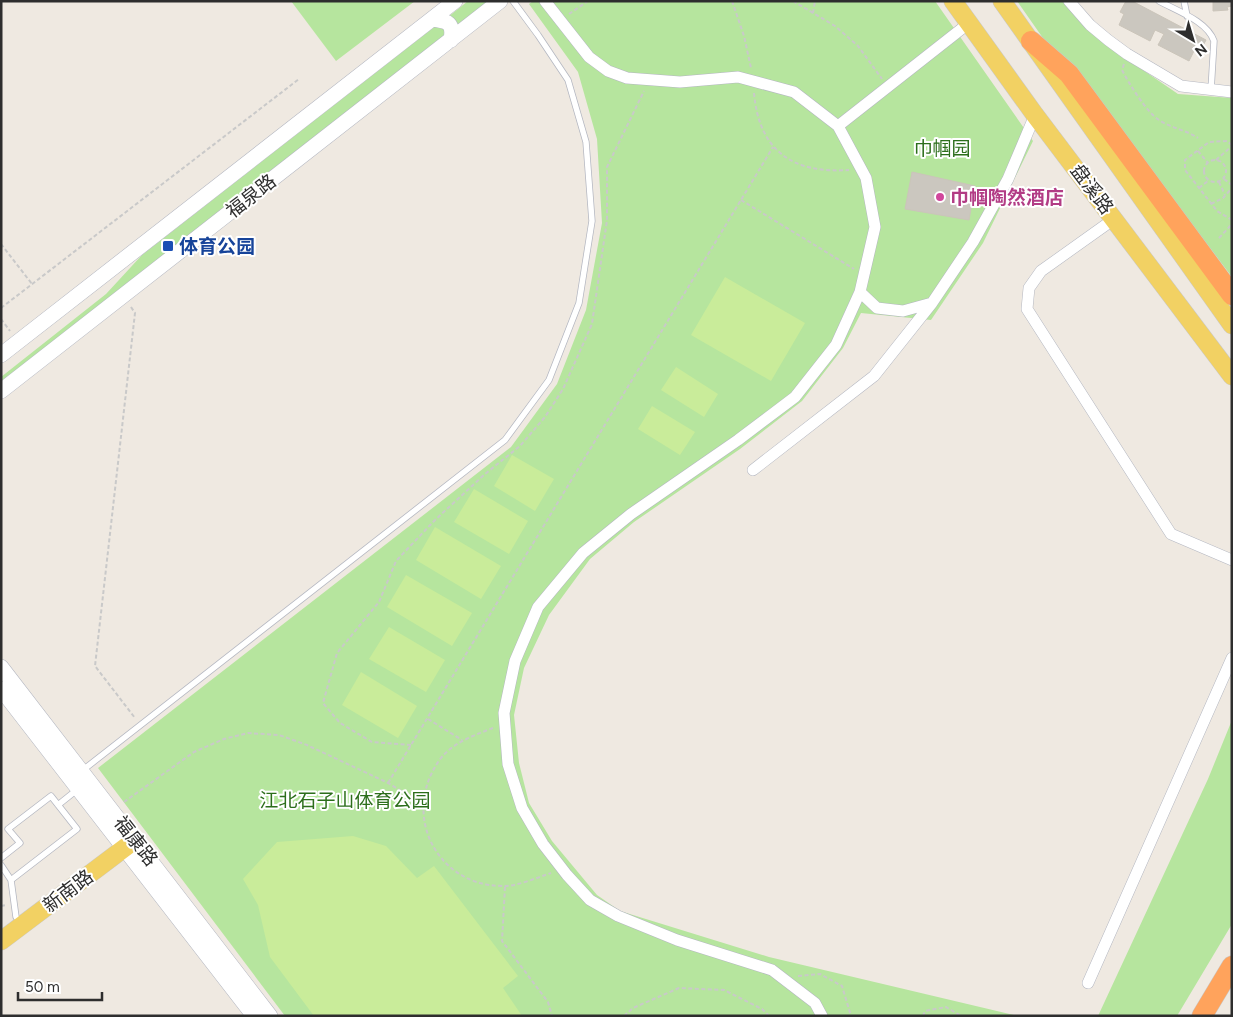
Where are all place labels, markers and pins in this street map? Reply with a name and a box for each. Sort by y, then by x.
place label: 巾帼陶然酒店 [950,186,1064,209]
marker: 巾帼陶然酒店 [934,191,946,203]
place label: 体育公园 [179,235,255,258]
marker: 体育公园 [161,239,175,253]

